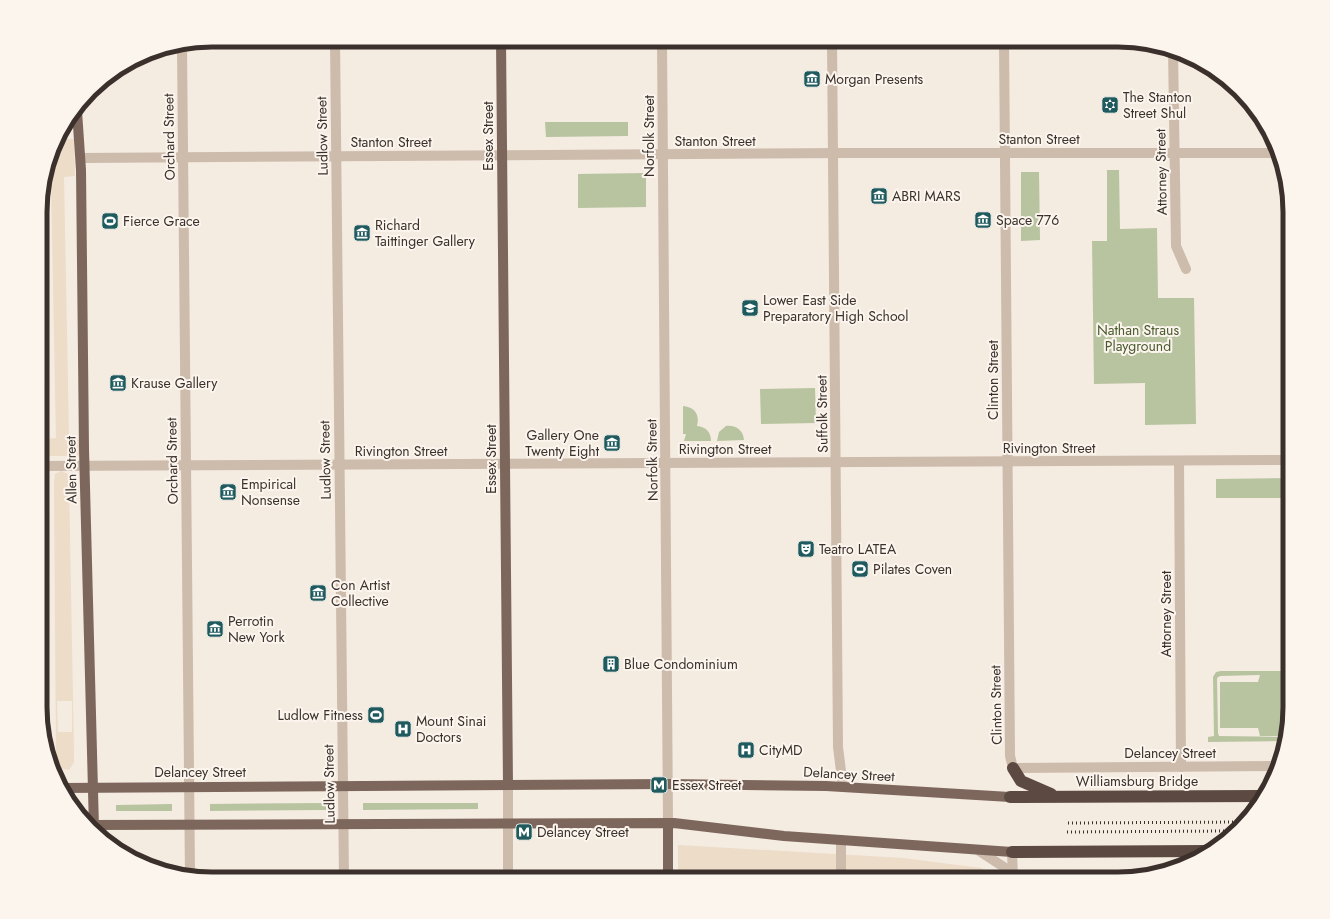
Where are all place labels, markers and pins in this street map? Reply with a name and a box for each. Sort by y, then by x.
museum icon: Morgan Presents [802,69,822,89]
place label: Morgan Presents [825,69,924,89]
place label: The Stanton Street Shul [1123,87,1192,123]
synagogue icon: The Stanton Street Shul [1100,95,1120,115]
museum icon: ABRI MARS [869,186,889,206]
place label: ABRI MARS [892,186,961,206]
museum icon: Space 776 [973,210,993,230]
place label: Space 776 [996,210,1059,230]
sports icon: Fierce Grace [100,211,120,231]
place label: Fierce Grace [123,211,200,231]
place label: Richard Taittinger Gallery [375,215,476,251]
museum icon: Richard Taittinger Gallery [352,223,372,243]
place label: Lower East Side Preparatory High School [763,290,908,326]
school or university icon: Lower East Side Preparatory High School [740,298,760,318]
museum icon: Krause Gallery [108,373,128,393]
place label: Krause Gallery [131,373,218,393]
place label: Gallery One Twenty Eight [525,425,600,461]
museum icon: Gallery One Twenty Eight [602,433,622,453]
place label: Empirical Nonsense [241,474,300,510]
museum icon: Empirical Nonsense [218,482,238,502]
theatre icon: Teatro LATEA [796,539,816,559]
place label: Teatro LATEA [819,539,897,559]
sports icon: Pilates Coven [850,559,870,579]
place label: Pilates Coven [873,559,952,579]
place label: Con Artist Collective [331,575,390,611]
museum icon: Con Artist Collective [308,583,328,603]
place label: Perrotin New York [228,611,285,647]
museum icon: Perrotin New York [205,619,225,639]
building icon: Blue Condominium [601,654,621,674]
place label: Blue Condominium [624,654,738,674]
place label: Ludlow Fitness [277,705,363,725]
sports icon: Ludlow Fitness [366,705,386,725]
place label: Mount Sinai Doctors [416,711,486,747]
hospital icon: Mount Sinai Doctors [393,719,413,739]
hospital icon: CityMD [736,740,756,760]
place label: CityMD [759,740,803,760]
metro station icon: Essex Street [649,775,669,795]
place label: Essex Street [672,775,742,795]
metro station icon: Delancey Street [514,822,534,842]
place label: Delancey Street [537,822,629,842]

